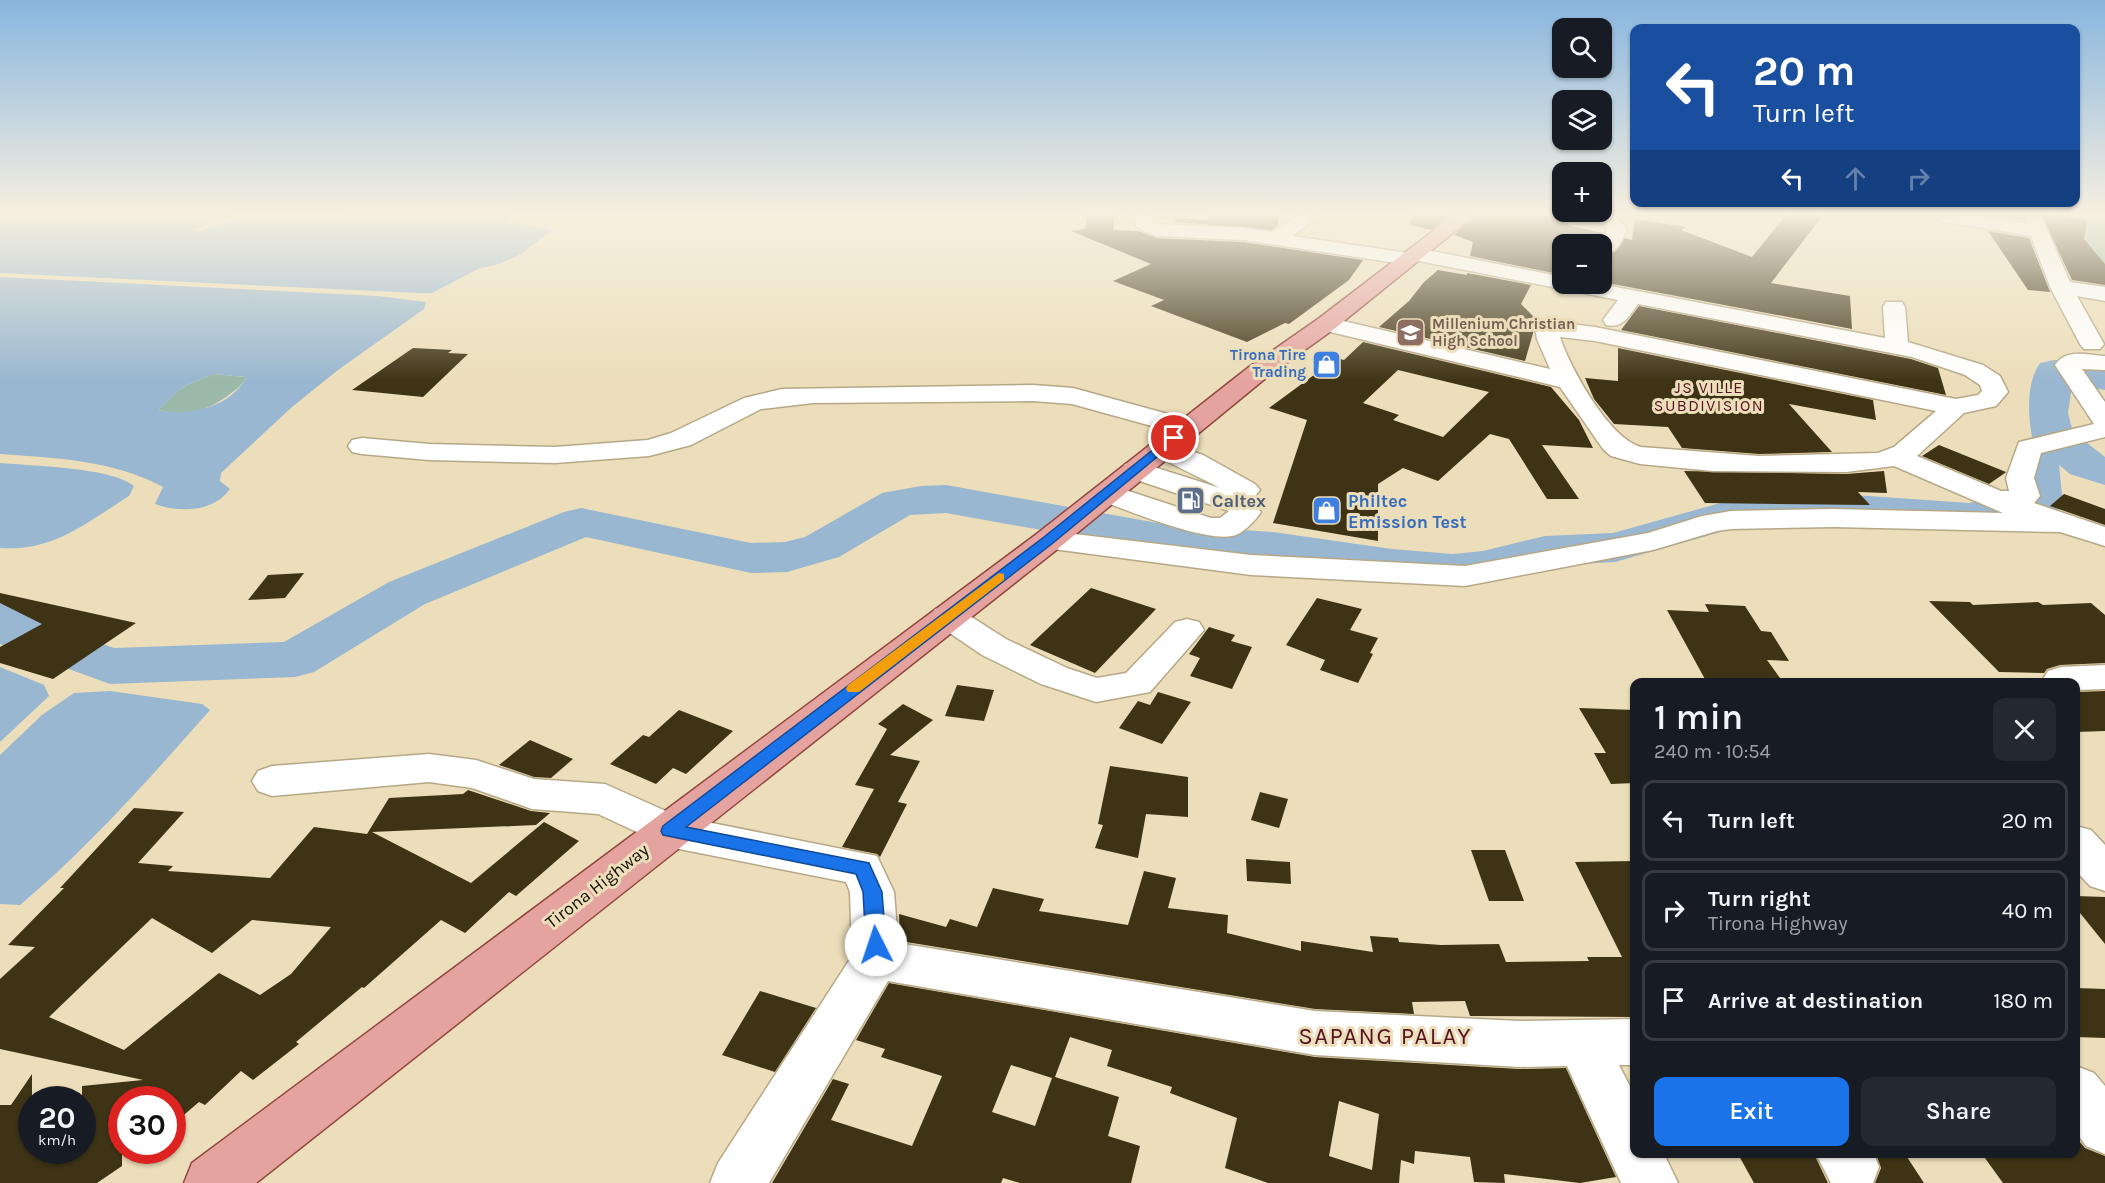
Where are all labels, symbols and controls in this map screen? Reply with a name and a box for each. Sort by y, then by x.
map controls [1552,18,1612,294]
button: search [1552,18,1612,78]
text: 20 m [1753,46,1855,96]
icon: left [1654,48,1732,126]
button: layers [1552,90,1612,150]
text: Turn left [1753,97,1854,129]
button: + [1552,162,1612,222]
icon: left [1776,162,1809,195]
icon: ahead [1839,162,1872,195]
icon: right [1902,162,1935,195]
button: − [1552,234,1612,294]
place label: Millenium Christian High School [1432,315,1575,350]
school or university icon: Millenium Christian High School [1395,317,1427,349]
place label: Tirona Tire Trading [1230,346,1306,381]
shop icon: Tirona Tire Trading [1311,348,1343,380]
district label: JS VILLE SUBDIVISION [1654,378,1764,415]
pin [1148,412,1199,463]
icon: arrive [1157,421,1190,454]
fuel station icon: Caltex [1175,485,1207,517]
place label: Caltex [1212,490,1266,512]
place label: Philtec Emission Test [1348,490,1467,533]
shop icon: Philtec Emission Test [1311,495,1343,527]
text: 1 min [1654,696,1743,738]
button: close [1993,698,2056,761]
text: 240 m · 10:54 [1654,740,1771,763]
icon: left [1657,804,1690,837]
text: Turn left [1708,808,1795,834]
text: 20 m [2001,808,2053,834]
street label: Tirona Highway [541,838,654,933]
text: Turn right [1708,886,1811,912]
icon: right [1657,894,1690,927]
text: 40 m [2002,898,2053,924]
text: Tirona Highway [1708,912,1847,935]
position arrow [844,913,908,977]
icon: arrive [1657,984,1690,1017]
text: Arrive at destination [1708,988,1923,1014]
text: 180 m [1993,988,2053,1014]
district label: SAPANG PALAY [1298,1022,1472,1050]
button: Exit [1654,1077,1849,1146]
button: Share [1861,1077,2056,1146]
speed limit sign: 30 [108,1086,186,1164]
text: 20 [38,1100,76,1136]
text: km/h [38,1131,76,1149]

